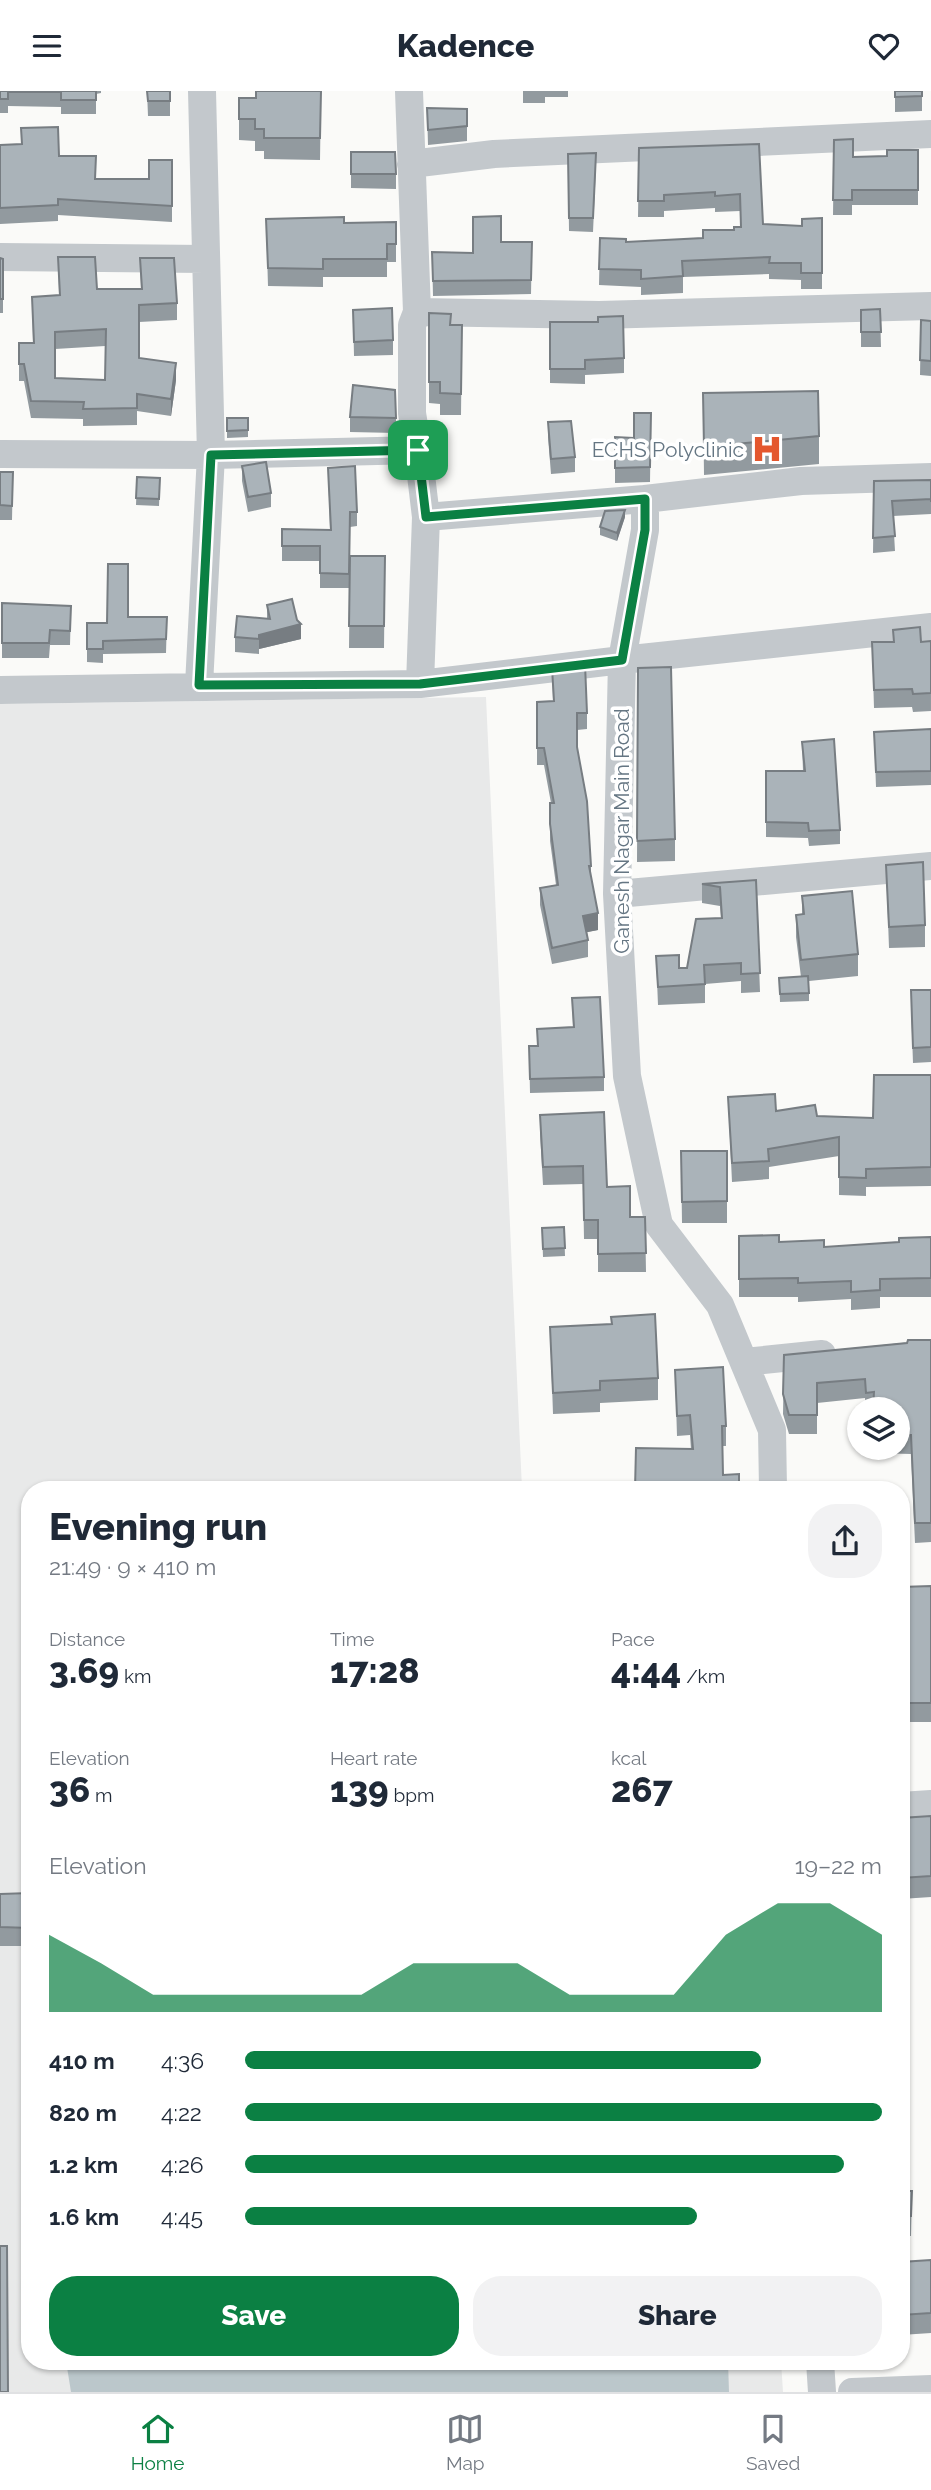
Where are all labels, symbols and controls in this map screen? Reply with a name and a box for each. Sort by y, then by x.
icon: menu [28,27,66,65]
text: Kadence [397,27,534,64]
icon: heart [865,27,903,65]
pin [388,420,448,480]
icon: arrive [399,431,437,469]
hospital icon: ECHS Polyclinic [750,432,784,466]
place label: ECHS Polyclinic [592,437,744,462]
street label: Ganesh Nagar Main Road [609,708,634,954]
map controls [847,1397,910,1460]
button: layers [847,1397,910,1460]
text: Evening run [49,1504,267,1549]
button: share [808,1504,882,1578]
text: 21:49 · 9 × 410 m [49,1553,216,1580]
text: Distance [49,1628,125,1650]
text: Time [330,1628,374,1650]
text: Pace [611,1628,655,1650]
text: 3.69 [49,1650,119,1691]
text: 17:28 [330,1650,419,1691]
text: 4:44 [611,1650,681,1691]
text: km [119,1665,152,1687]
text: /km [681,1665,725,1687]
text: Elevation [49,1747,130,1769]
text: Heart rate [330,1747,418,1769]
text: kcal [611,1747,647,1769]
text: 36 [49,1769,90,1810]
text: 139 [330,1769,389,1810]
text: 267 [611,1769,673,1810]
text: m [90,1784,113,1806]
text: bpm [389,1784,434,1806]
text: Elevation [49,1852,147,1879]
text: 19–22 m [795,1852,882,1879]
text: 410 m [49,2047,115,2074]
text: 4:36 [161,2047,204,2074]
text: 820 m [49,2099,117,2126]
text: 4:22 [161,2099,202,2126]
text: 1.2 km [49,2151,118,2178]
text: 4:26 [161,2151,204,2178]
text: 1.6 km [49,2203,119,2230]
text: 4:45 [161,2203,203,2230]
button: Save [49,2276,459,2356]
button: Share [473,2276,882,2356]
tab: Home [131,2410,184,2474]
tab: Map [446,2410,485,2474]
tab: Saved [746,2410,800,2474]

